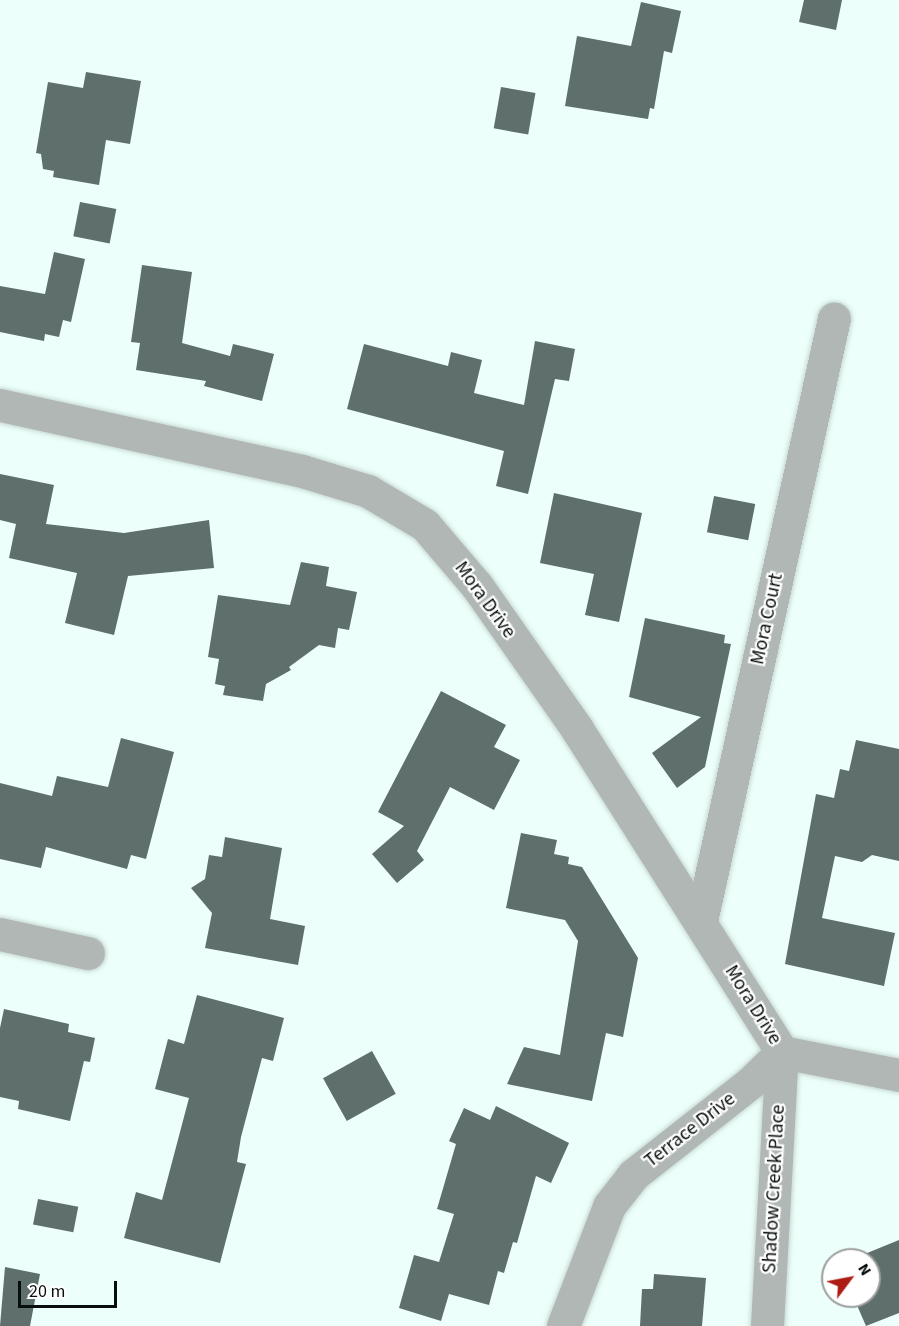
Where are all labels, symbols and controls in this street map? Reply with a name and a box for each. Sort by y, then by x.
street label: Mora Drive [449,557,521,643]
street label: Mora Court [746,571,788,667]
street label: Mora Drive [719,961,787,1049]
street label: Terrace Drive [640,1087,740,1173]
street label: Shadow Creek Place [758,1104,790,1274]
north arrow [821,1248,881,1308]
text: N [852,1259,877,1280]
scale bar [21,1269,120,1307]
text: 20 m [29,1279,65,1304]

